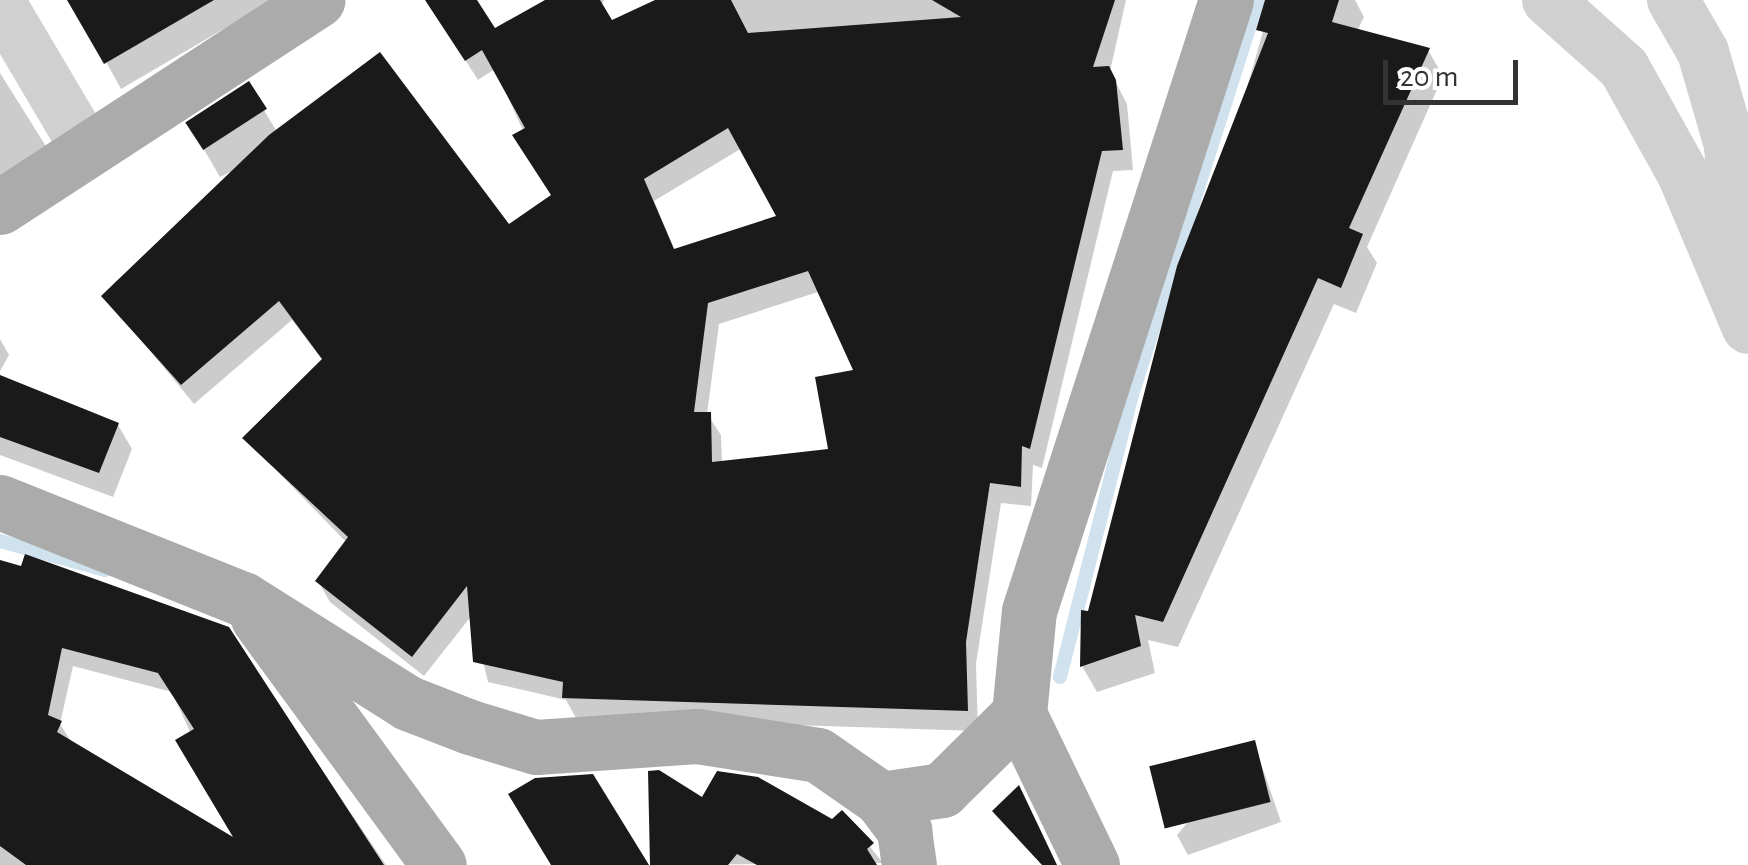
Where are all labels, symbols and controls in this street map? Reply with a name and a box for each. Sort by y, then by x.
scale bar [1388,40,1523,102]
text: 20 m [1400,62,1458,92]

